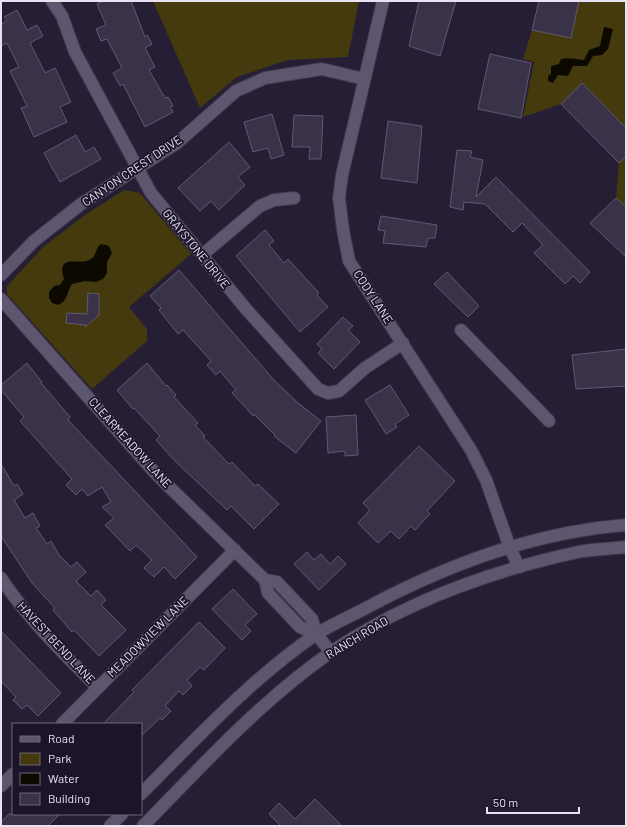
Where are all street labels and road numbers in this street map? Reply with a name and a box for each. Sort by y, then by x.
street label: CANYON CREST DRIVE [79,132,184,209]
street label: GRAYSTONE DRIVE [160,206,233,291]
street label: CODY LANE [351,267,396,326]
street label: CLEARMEADOW LANE [87,394,175,490]
street label: MEADOWVIEW LANE [104,593,191,680]
street label: HAVEST BEND LANE [15,598,98,686]
street label: RANCH ROAD [323,613,390,661]

